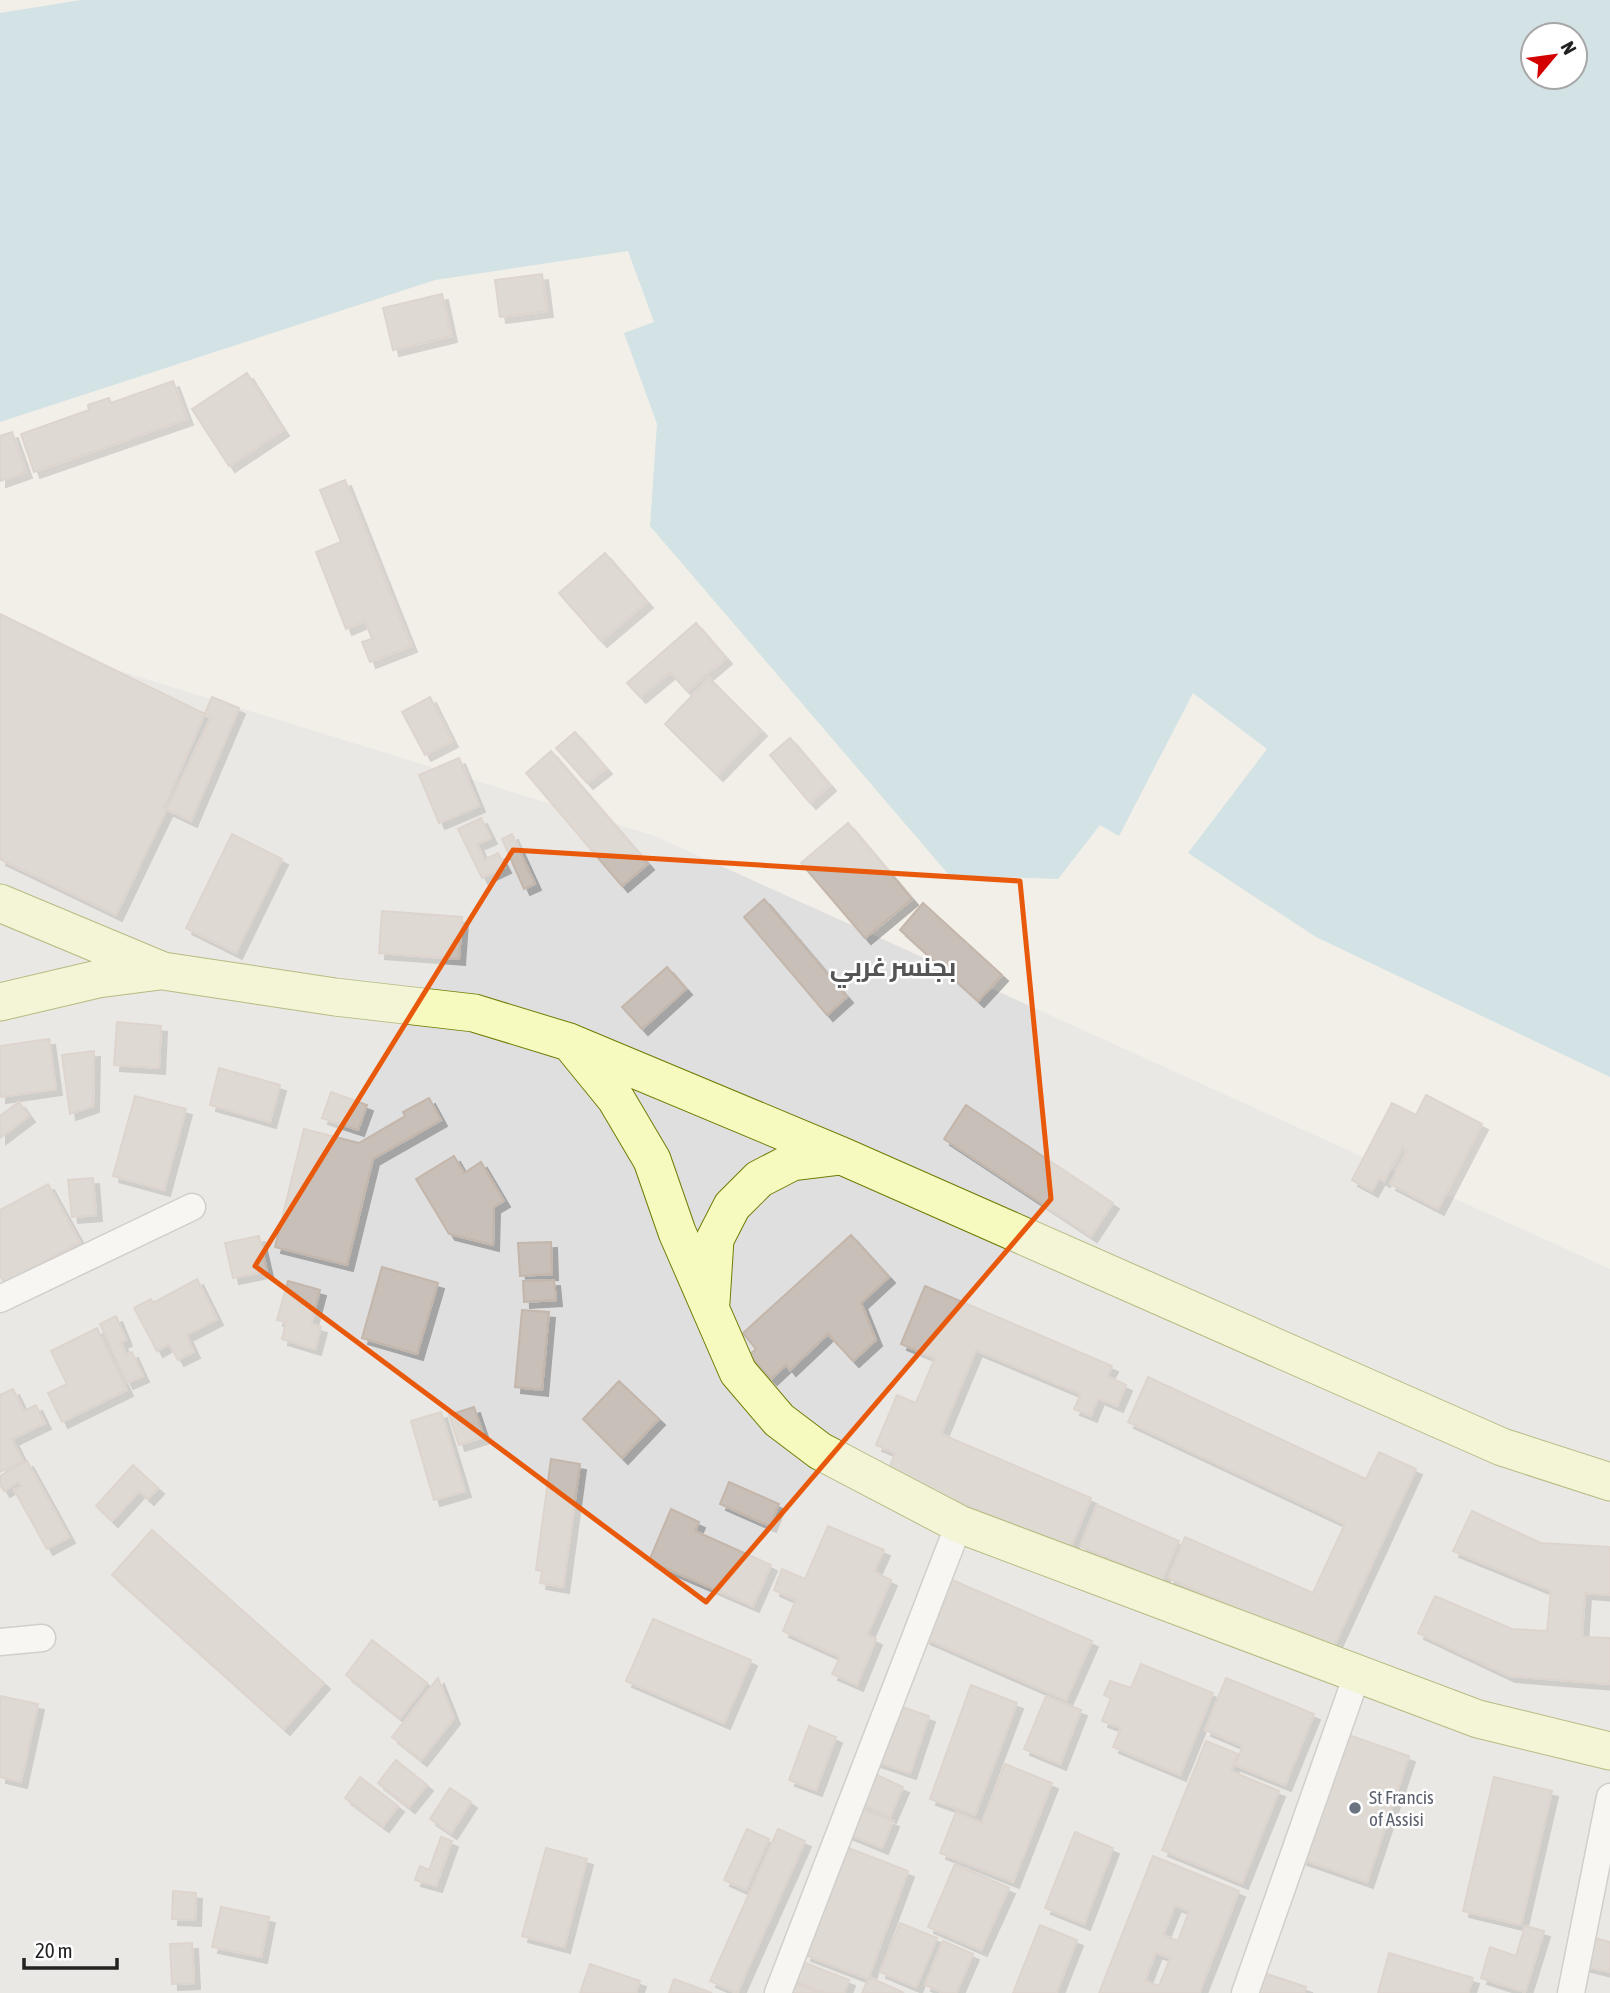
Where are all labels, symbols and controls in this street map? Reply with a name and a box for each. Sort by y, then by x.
north arrow [1519,21,1589,91]
text: N [1557,38,1581,58]
district label: بجنسر غربي [830,952,956,988]
place label: St Francis of Assisi [1369,1786,1434,1830]
marker: St Francis of Assisi [1347,1800,1363,1816]
scale bar [24,1926,117,1970]
text: 20 m [35,1938,73,1962]

